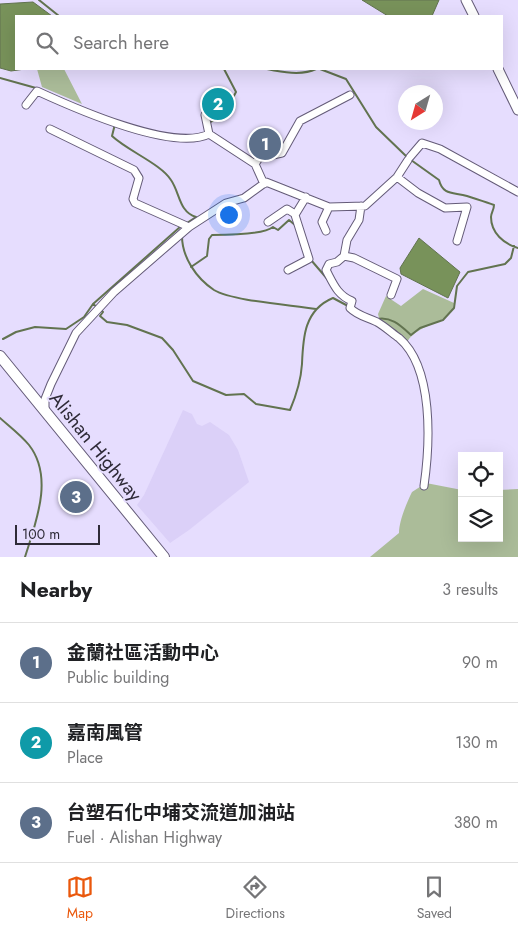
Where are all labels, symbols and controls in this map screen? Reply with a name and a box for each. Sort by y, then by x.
search box [15,15,503,70]
icon: search [33,29,61,57]
text: Search here [73,29,169,56]
pin: 2 [202,85,234,123]
north arrow [398,85,443,130]
pin: 1 [249,125,281,163]
your location [216,202,242,228]
street label: Alishan Highway [43,386,149,507]
map controls [458,452,503,542]
button: locate [458,452,503,497]
pin: 3 [60,478,92,516]
button: layers [458,497,503,542]
scale bar [15,522,100,545]
text: 100 m [22,524,60,544]
text: Nearby [20,575,92,605]
text: 3 results [442,578,498,601]
text: 金蘭社區活動中心 [67,639,219,666]
text: 1 [32,651,40,674]
text: 90 m [462,651,498,674]
text: Public building [67,666,169,689]
text: 嘉南風管 [67,719,143,746]
text: 2 [31,731,41,754]
text: 130 m [455,731,498,754]
text: Place [67,746,103,769]
text: 台塑石化中埔交流道加油站 [67,799,295,826]
text: 3 [31,811,41,834]
text: 380 m [454,811,498,834]
text: Fuel · Alishan Highway [67,826,222,849]
tab: Map [66,873,94,923]
tab: Directions [226,873,285,923]
tab: Saved [417,873,452,923]

